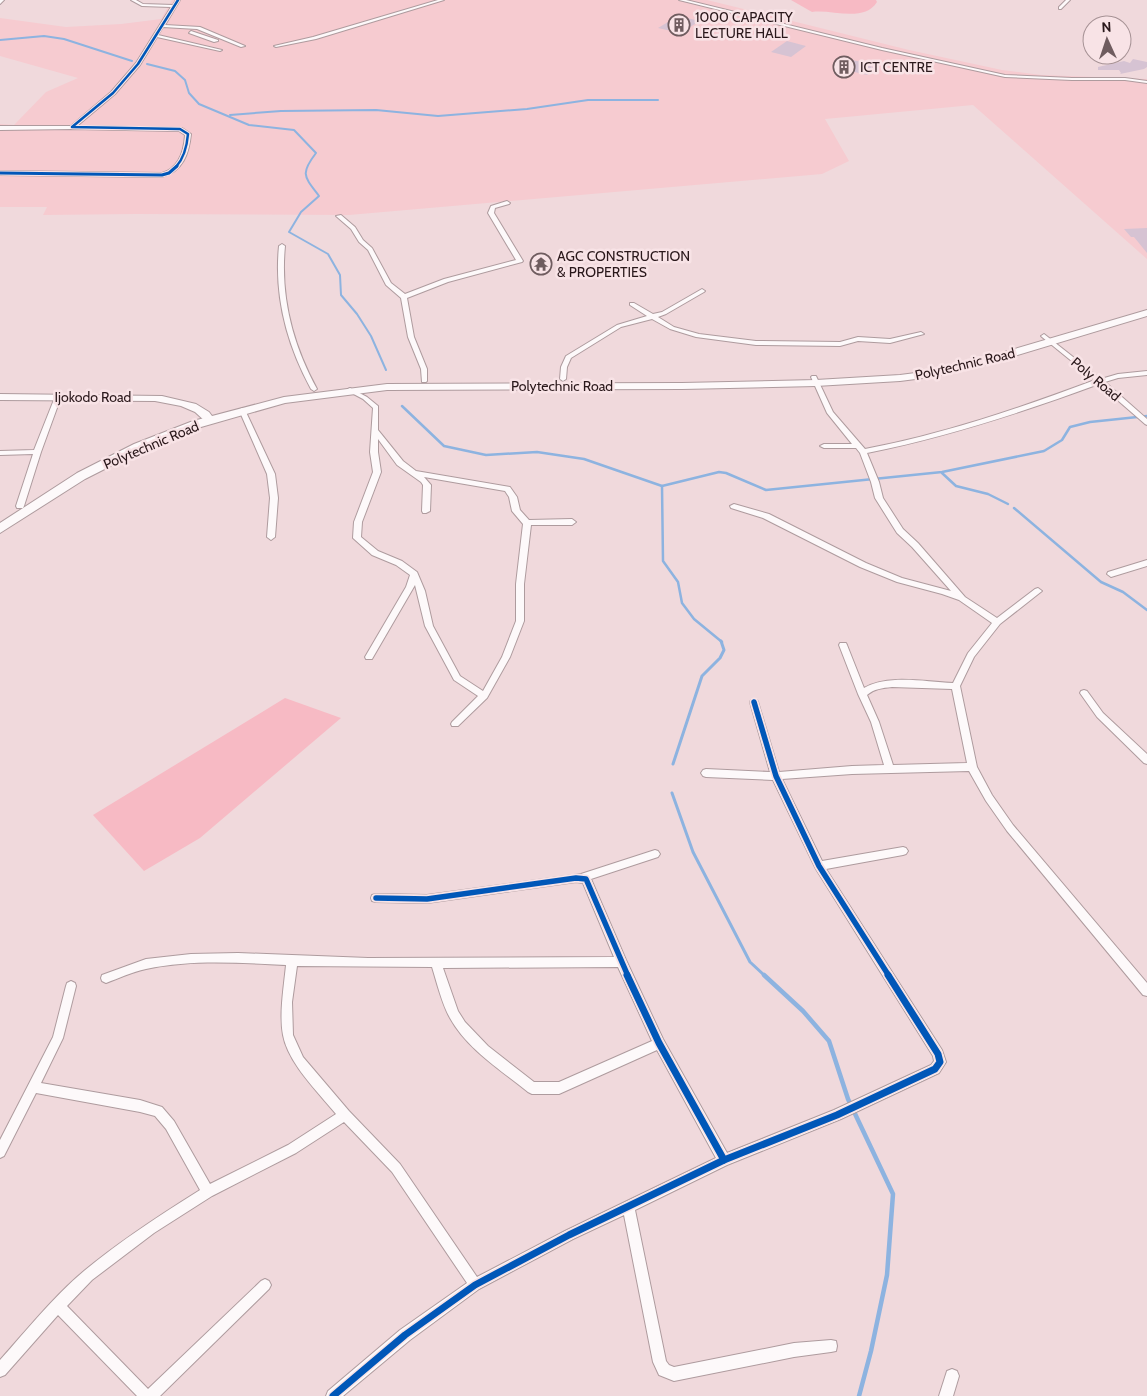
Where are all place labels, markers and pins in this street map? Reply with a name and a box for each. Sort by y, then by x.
place label: 1000 CAPACITY LECTURE HALL [695,8,794,42]
building icon: 1000 CAPACITY LECTURE HALL [667,13,691,37]
building icon: ICT CENTRE [832,55,856,79]
place label: ICT CENTRE [860,58,933,76]
place label: AGC CONSTRUCTION & PROPERTIES [557,247,690,281]
temple icon: AGC CONSTRUCTION & PROPERTIES [529,252,553,276]

